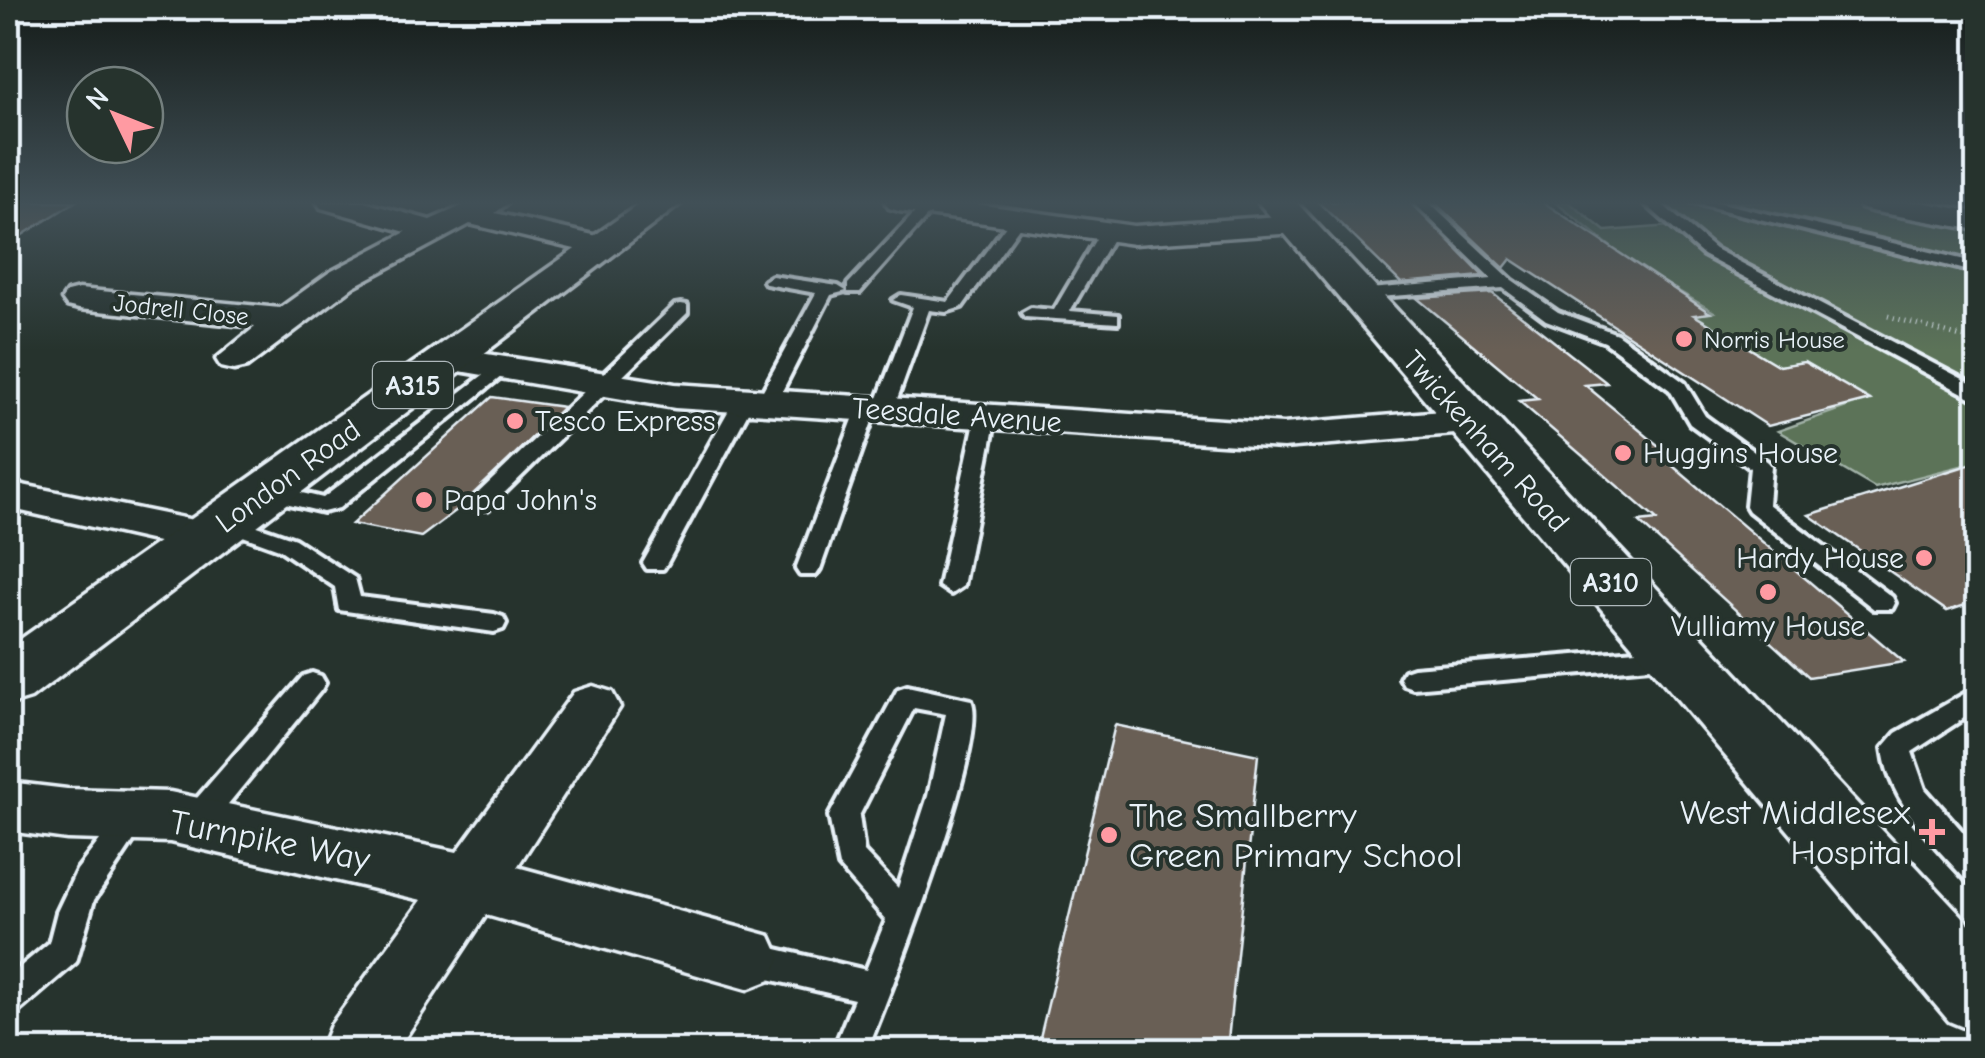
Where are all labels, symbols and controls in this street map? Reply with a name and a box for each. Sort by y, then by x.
north arrow [65,65,165,165]
text: N [80,81,115,116]
street label: Jodrell Close [112,288,250,331]
place label: Norris House [1704,325,1845,354]
marker: Norris House [1673,328,1695,350]
street label: Twickenham Road [1395,344,1576,539]
road number: A315 [373,362,453,408]
street label: Teesdale Avenue [851,391,1063,440]
place label: Tesco Express [535,404,716,439]
marker: Tesco Express [504,410,526,432]
street label: London Road [209,412,367,541]
place label: Huggins House [1643,436,1838,471]
marker: Huggins House [1612,442,1634,464]
place label: Papa John's [444,483,597,518]
marker: Papa John's [413,489,435,511]
place label: Hardy House [1736,541,1904,576]
marker: Hardy House [1913,547,1935,569]
road number: A310 [1571,559,1651,605]
marker: Vulliamy House [1757,581,1779,603]
place label: Vulliamy House [1671,609,1865,644]
place label: West Middlesex Hospital [1680,792,1910,873]
place label: The Smallberry Green Primary School [1129,795,1463,876]
street label: Turnpike Way [166,801,374,880]
marker: West Middlesex Hospital [1919,819,1945,845]
marker: The Smallberry Green Primary School [1098,824,1120,846]

